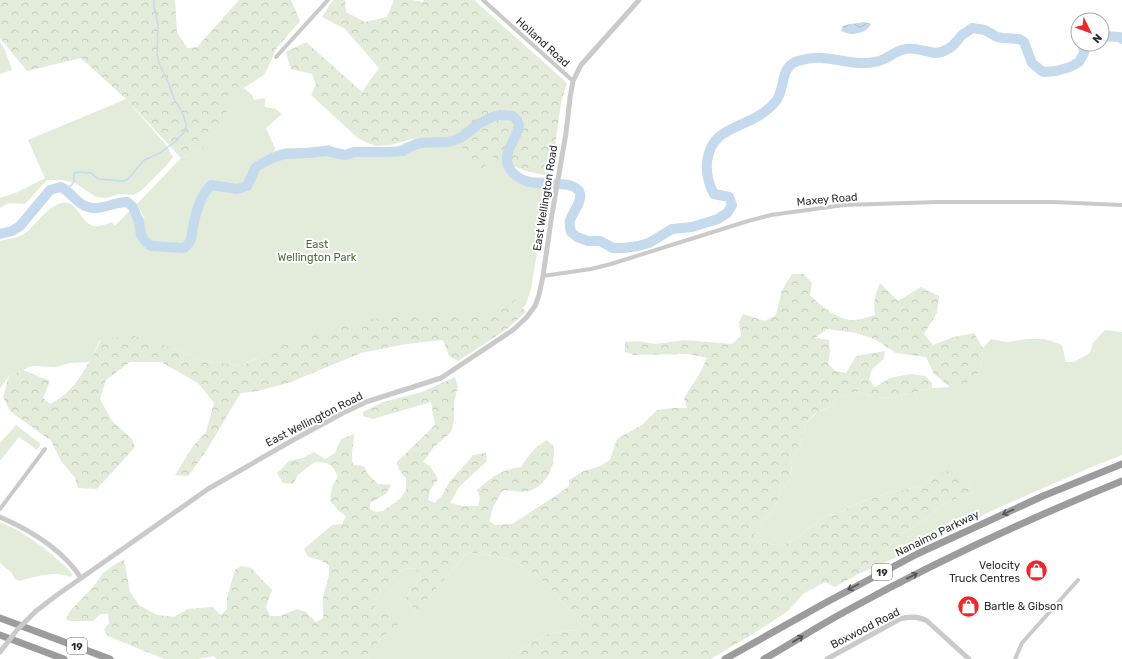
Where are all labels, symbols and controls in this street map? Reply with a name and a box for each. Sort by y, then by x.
north arrow [1070,12,1110,52]
street label: Holland Road [513,15,572,70]
text: N [1090,31,1105,46]
street label: East Wellington Road [531,144,560,252]
street label: Maxey Road [796,190,858,209]
park label: East Wellington Park [278,238,357,264]
street label: East Wellington Road [264,389,365,450]
street label: Nanaimo Parkway [893,508,981,559]
one-way arrow [1002,509,1014,516]
shop icon: Velocity Truck Centres [1023,558,1049,584]
place label: Velocity Truck Centres [949,559,1020,585]
road number: 19 [872,564,892,580]
one-way arrow [906,572,918,579]
one-way arrow [848,584,860,592]
shop icon: Bartle & Gibson [955,593,981,619]
place label: Bartle & Gibson [984,600,1063,613]
street label: Boxwood Road [828,605,902,652]
one-way arrow [792,635,804,643]
road number: 19 [67,638,87,654]

